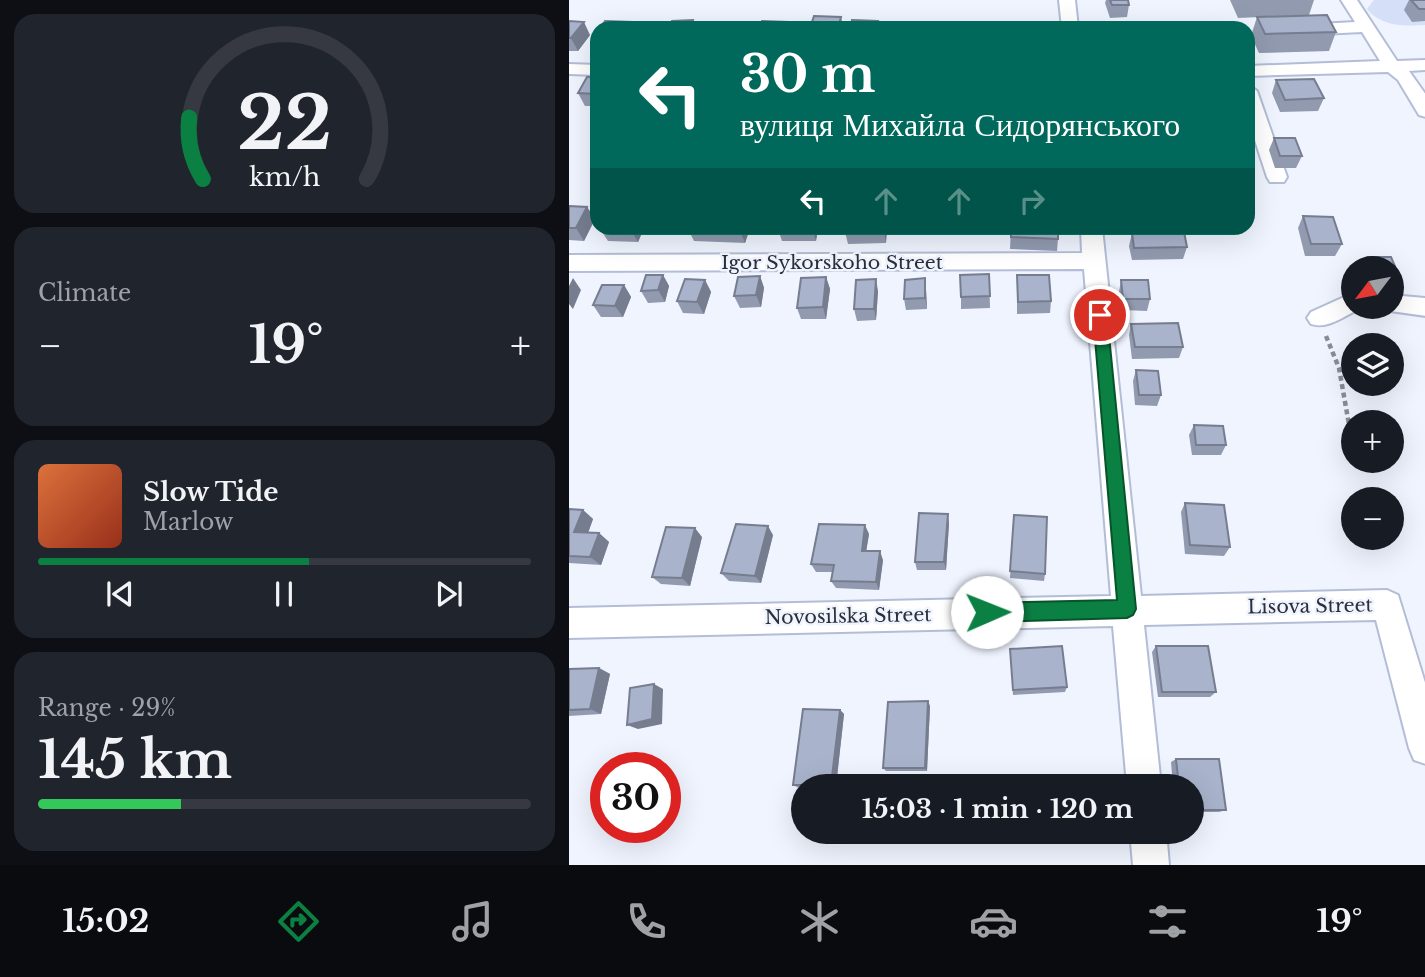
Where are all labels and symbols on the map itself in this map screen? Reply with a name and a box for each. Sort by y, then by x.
street label: Igor Sykorskoho Street [721,251,944,274]
north arrow [1341,256,1404,318]
pin [1070,285,1130,345]
position arrow [950,575,1024,649]
street label: Lisova Street [1247,593,1374,619]
street label: Novosilska Street [764,603,932,629]
speed limit sign: 30 [590,752,681,843]

